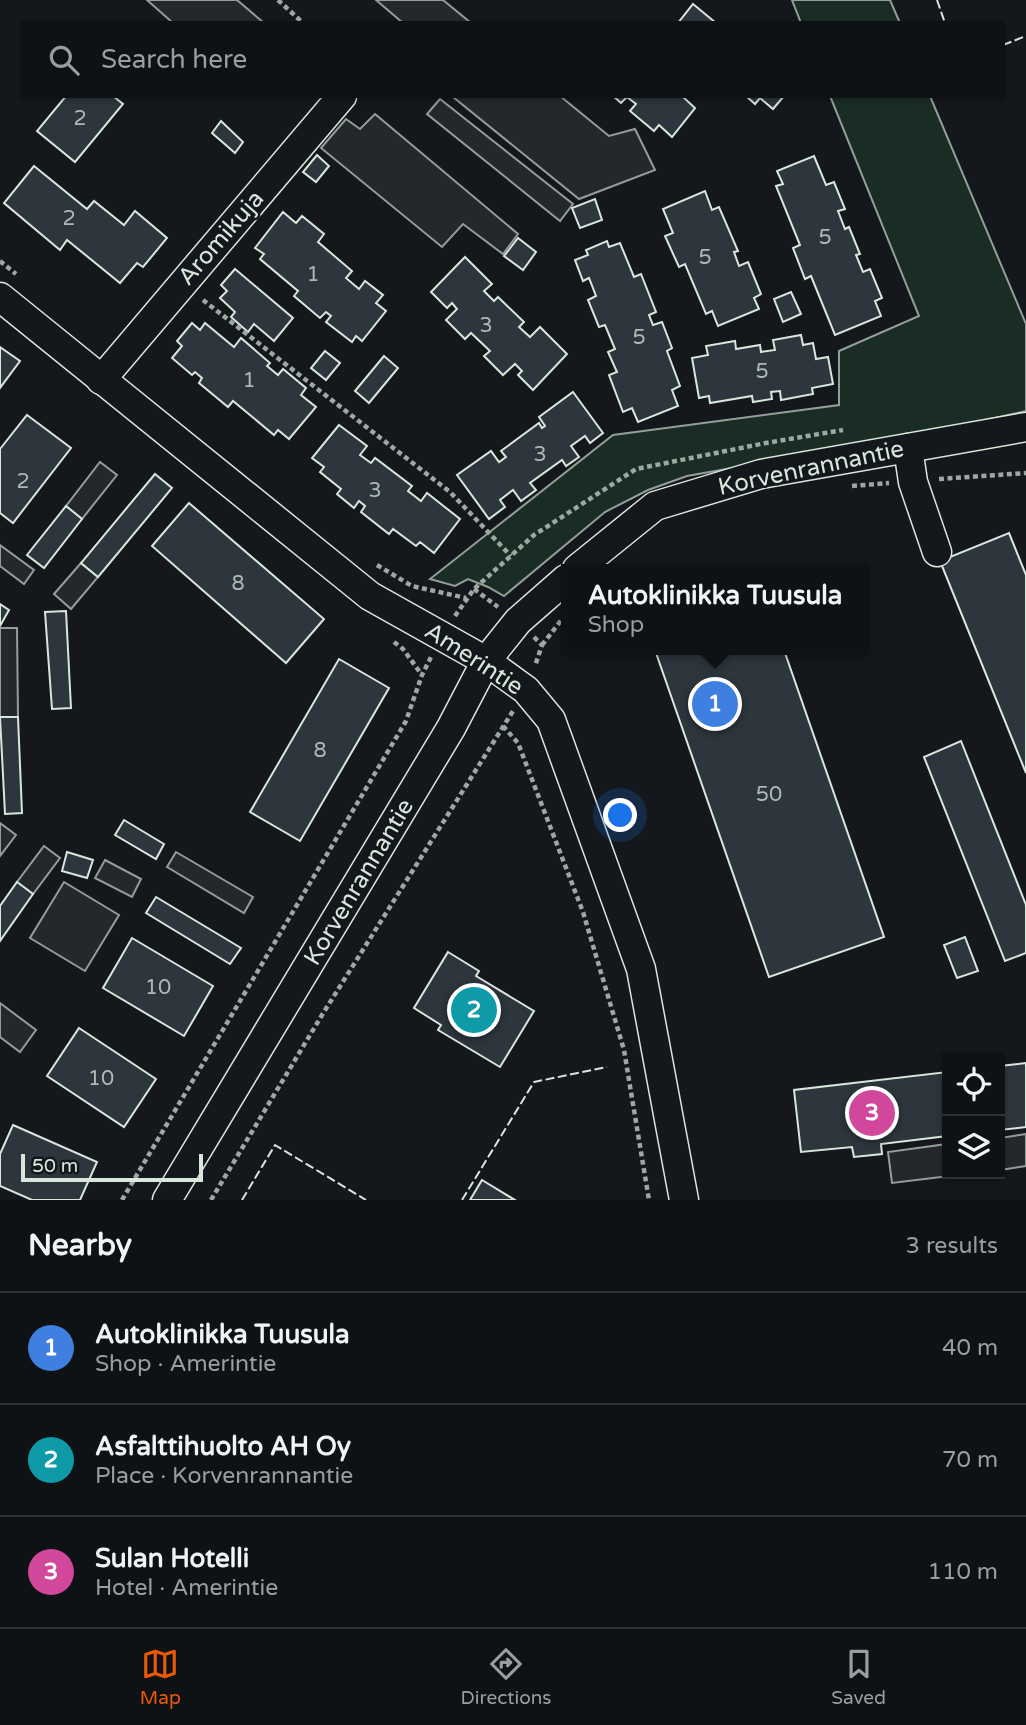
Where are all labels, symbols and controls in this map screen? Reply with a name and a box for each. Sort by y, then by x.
search box [21,21,1005,98]
icon: search [45,41,83,79]
text: Search here [101,44,247,75]
house number: 2 [73,106,87,131]
street label: Aromikuja [172,185,270,291]
house number: 2 [62,206,76,231]
house number: 5 [818,225,832,250]
house number: 5 [698,245,712,270]
house number: 1 [306,262,320,287]
house number: 3 [479,313,493,338]
house number: 5 [632,325,646,350]
house number: 5 [755,359,769,384]
house number: 1 [242,368,256,393]
street label: Korvenrannantie [716,434,906,502]
house number: 3 [533,442,547,467]
house number: 2 [16,469,30,494]
house number: 3 [368,478,382,503]
popup [561,564,869,655]
house number: 8 [231,571,245,596]
text: Autoklinikka Tuusula [588,580,842,611]
text: Shop [588,611,644,639]
street label: Amerintie [419,616,529,702]
pin: 1 [692,678,738,730]
house number: 8 [313,738,327,763]
house number: 50 [756,782,782,807]
street label: Korvenrannantie [298,793,420,971]
your location [603,798,637,832]
house number: 10 [145,975,171,1000]
pin: 2 [451,984,497,1036]
map controls [942,1053,1005,1179]
button: locate [942,1053,1005,1116]
house number: 10 [88,1066,114,1091]
pin: 3 [849,1087,895,1139]
button: layers [942,1116,1005,1179]
scale bar [21,1151,203,1183]
text: 50 m [32,1155,78,1177]
text: Nearby [28,1227,132,1264]
text: 3 results [905,1232,998,1260]
text: Autoklinikka Tuusula [95,1319,350,1350]
text: 1 [44,1334,58,1362]
text: 40 m [942,1334,998,1362]
text: Shop · Amerintie [95,1350,276,1378]
text: Asfalttihuolto AH Oy [95,1431,351,1462]
text: 2 [44,1446,58,1474]
text: 70 m [942,1446,998,1474]
text: Place · Korvenrannantie [95,1462,353,1490]
text: Sulan Hotelli [95,1543,249,1574]
text: 3 [44,1558,58,1586]
text: 110 m [928,1558,998,1586]
text: Hotel · Amerintie [95,1574,278,1602]
tab: Map [140,1645,181,1709]
tab: Directions [461,1645,552,1709]
tab: Saved [831,1645,886,1709]

